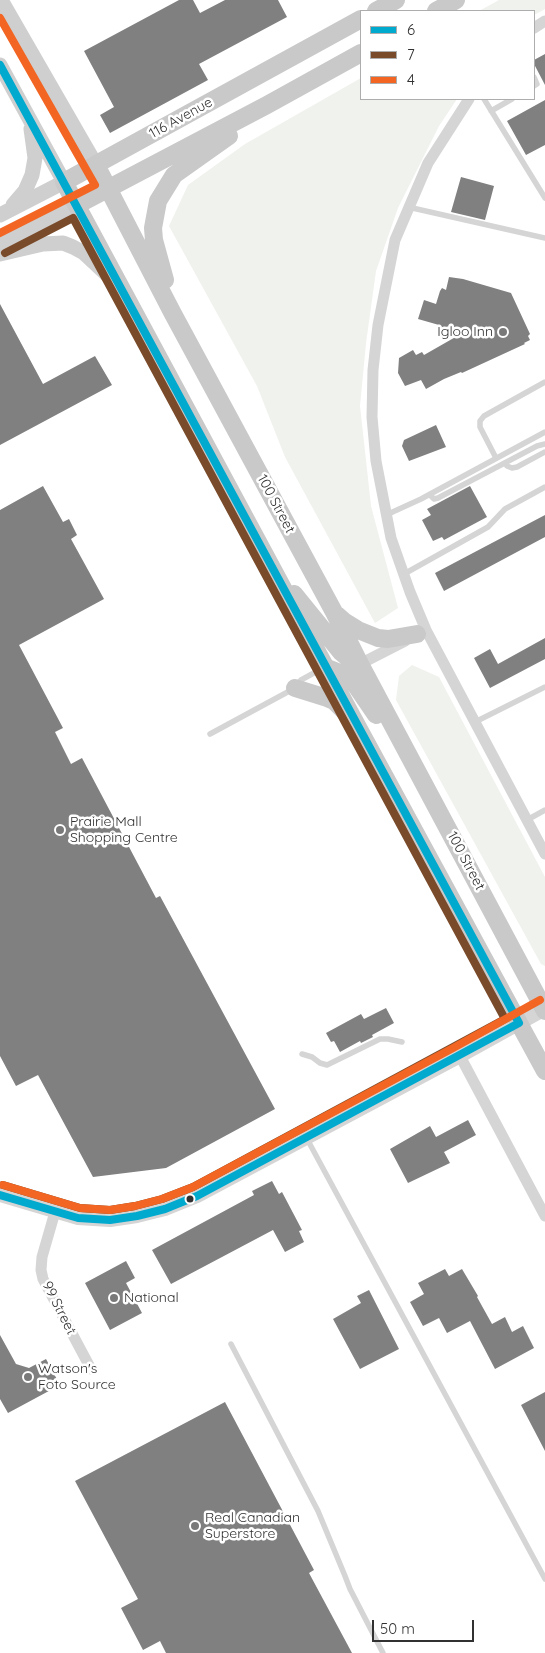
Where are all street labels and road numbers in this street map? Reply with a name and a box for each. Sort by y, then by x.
street label: 116 Avenue [146,94,216,142]
street label: 100 Street [254,472,298,536]
street label: 100 Street [444,829,488,893]
street label: 99 Street [38,1278,80,1338]

